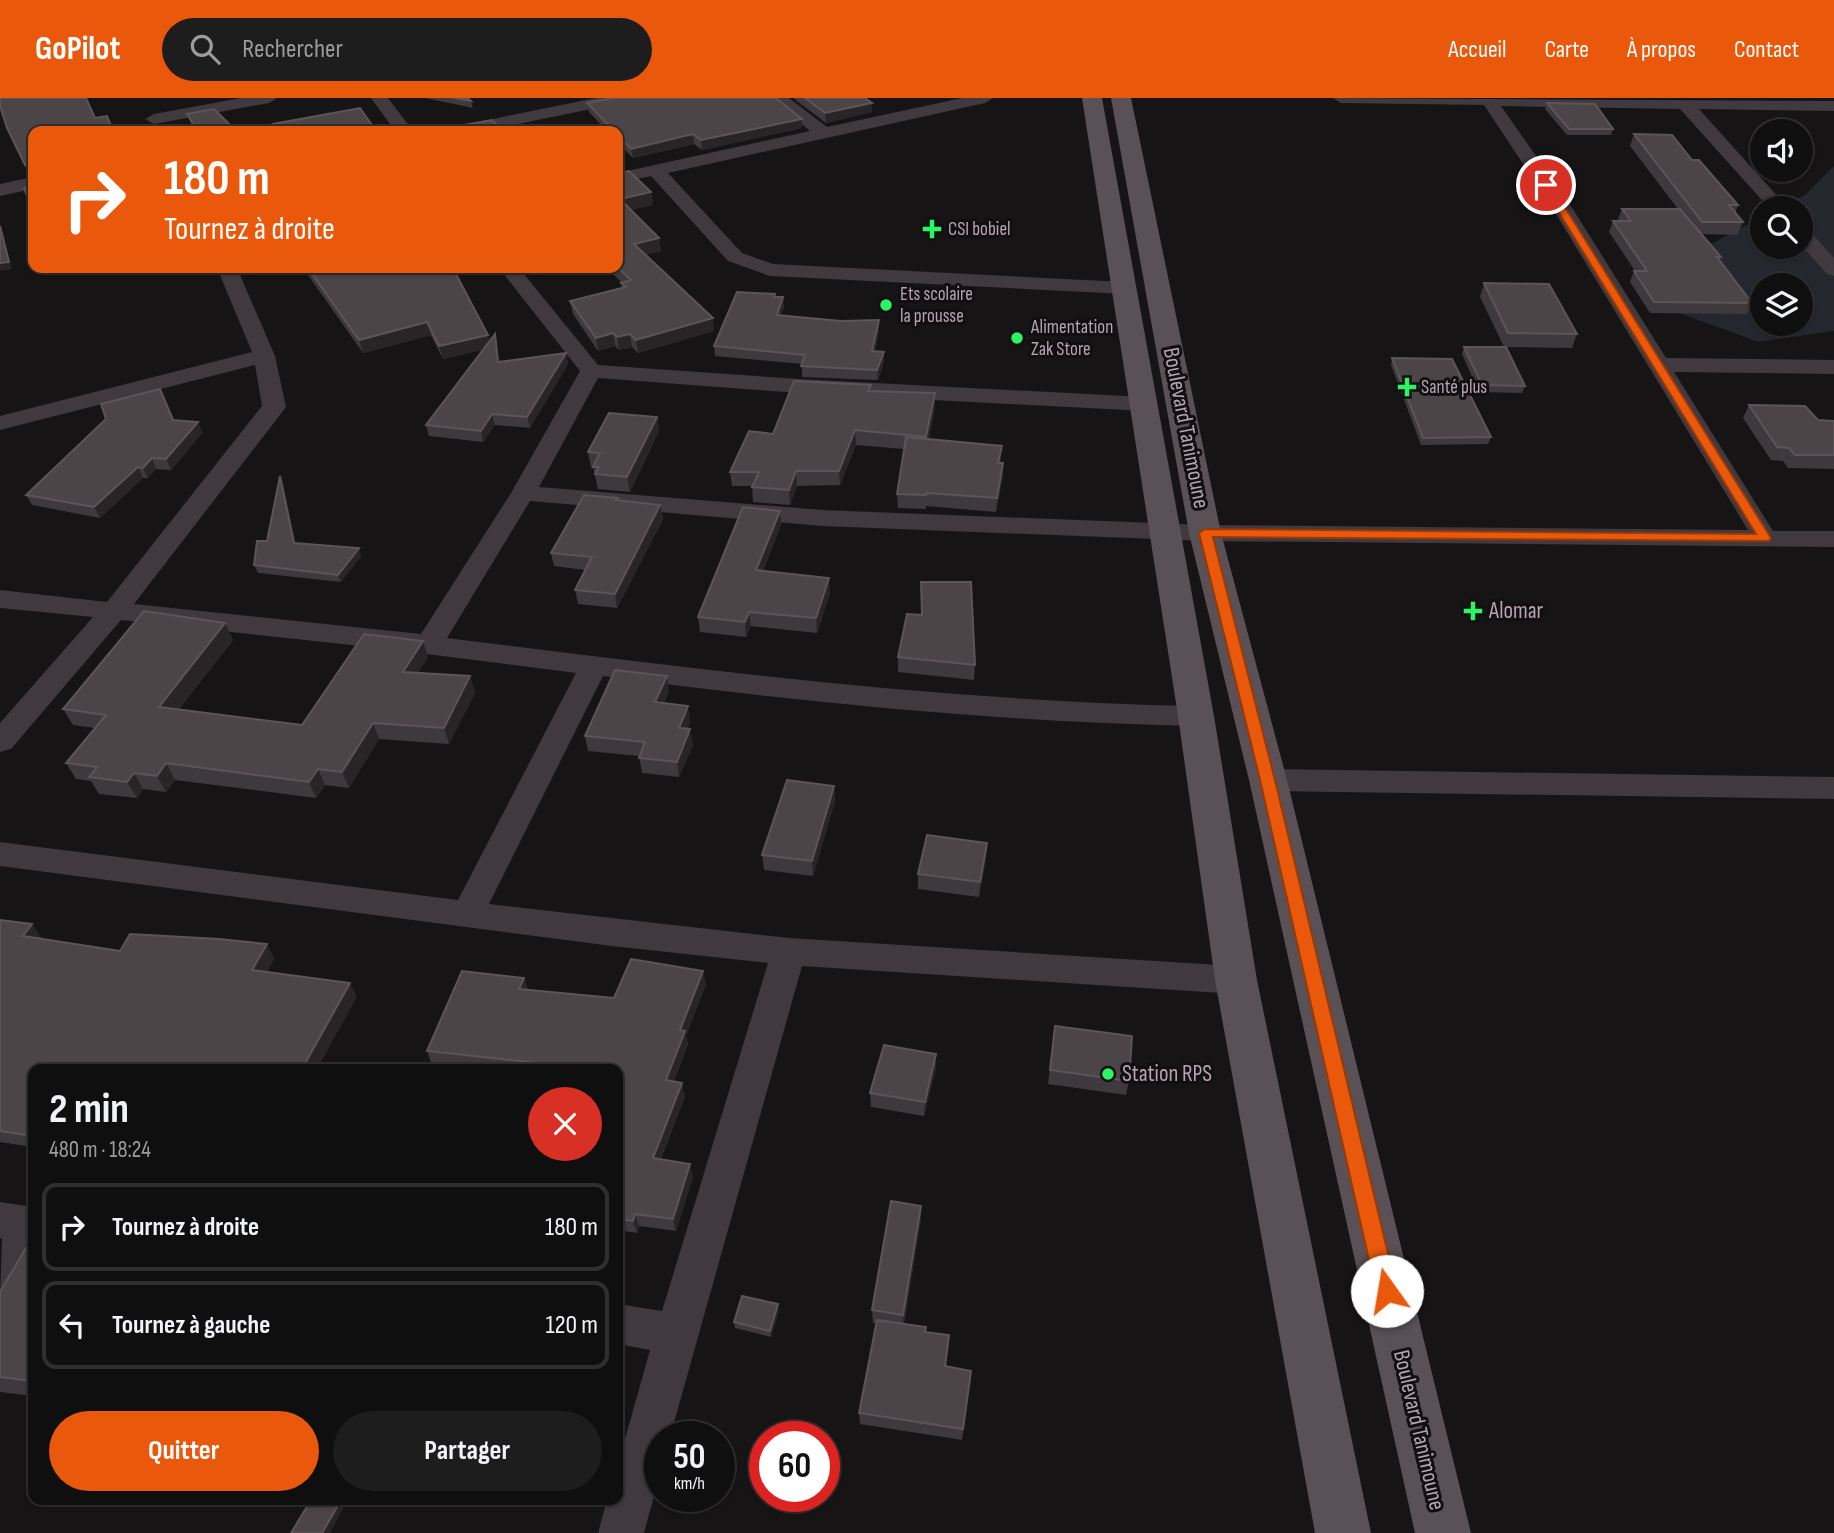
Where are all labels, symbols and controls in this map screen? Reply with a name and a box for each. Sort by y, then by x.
search box [162,18,652,81]
text: GoPilot [35,29,120,69]
icon: search [186,30,224,68]
text: Rechercher [242,34,343,65]
text: Accueil [1448,35,1507,64]
text: Carte [1545,35,1589,64]
text: À propos [1627,35,1696,64]
text: Contact [1734,35,1799,64]
map controls [1750,119,1813,336]
button: sound [1750,119,1813,182]
text: 180 m [164,150,270,209]
icon: right [49,154,140,245]
pin [1516,155,1576,215]
icon: arrive [1527,166,1565,204]
button: search [1750,196,1813,259]
text: Tournez à droite [164,210,335,249]
place label: CSI bobiel [948,218,1011,241]
marker: CSI bobiel [922,219,942,239]
button: layers [1750,273,1813,336]
place label: Ets scolaire la prousse [900,283,973,328]
marker: Ets scolaire la prousse [878,297,894,313]
place label: Alimentation Zak Store [1030,316,1113,361]
marker: Alimentation Zak Store [1009,330,1025,346]
street label: Boulevard Tanimoune [1157,345,1215,511]
place label: Santé plus [1421,376,1487,399]
marker: Santé plus [1399,379,1415,395]
place label: Alomar [1488,597,1544,625]
marker: Alomar [1463,601,1483,621]
place label: Station RPS [1122,1060,1212,1088]
marker: Station RPS [1100,1066,1116,1082]
text: 2 min [49,1084,129,1135]
button: close [528,1087,602,1161]
text: 480 m · 18:24 [49,1136,151,1164]
icon: right [53,1208,91,1246]
text: Tournez à droite [112,1212,259,1243]
text: 180 m [545,1212,598,1243]
position arrow [1350,1254,1424,1328]
icon: left [53,1306,91,1344]
text: Tournez à gauche [112,1310,270,1341]
text: 120 m [545,1310,598,1341]
street label: Boulevard Tanimoune [1387,1347,1451,1513]
button: Quitter [49,1411,319,1491]
button: Partager [333,1411,602,1491]
speed limit sign: 60 [749,1421,840,1512]
text: 50 [673,1436,706,1479]
text: km/h [674,1473,705,1494]

